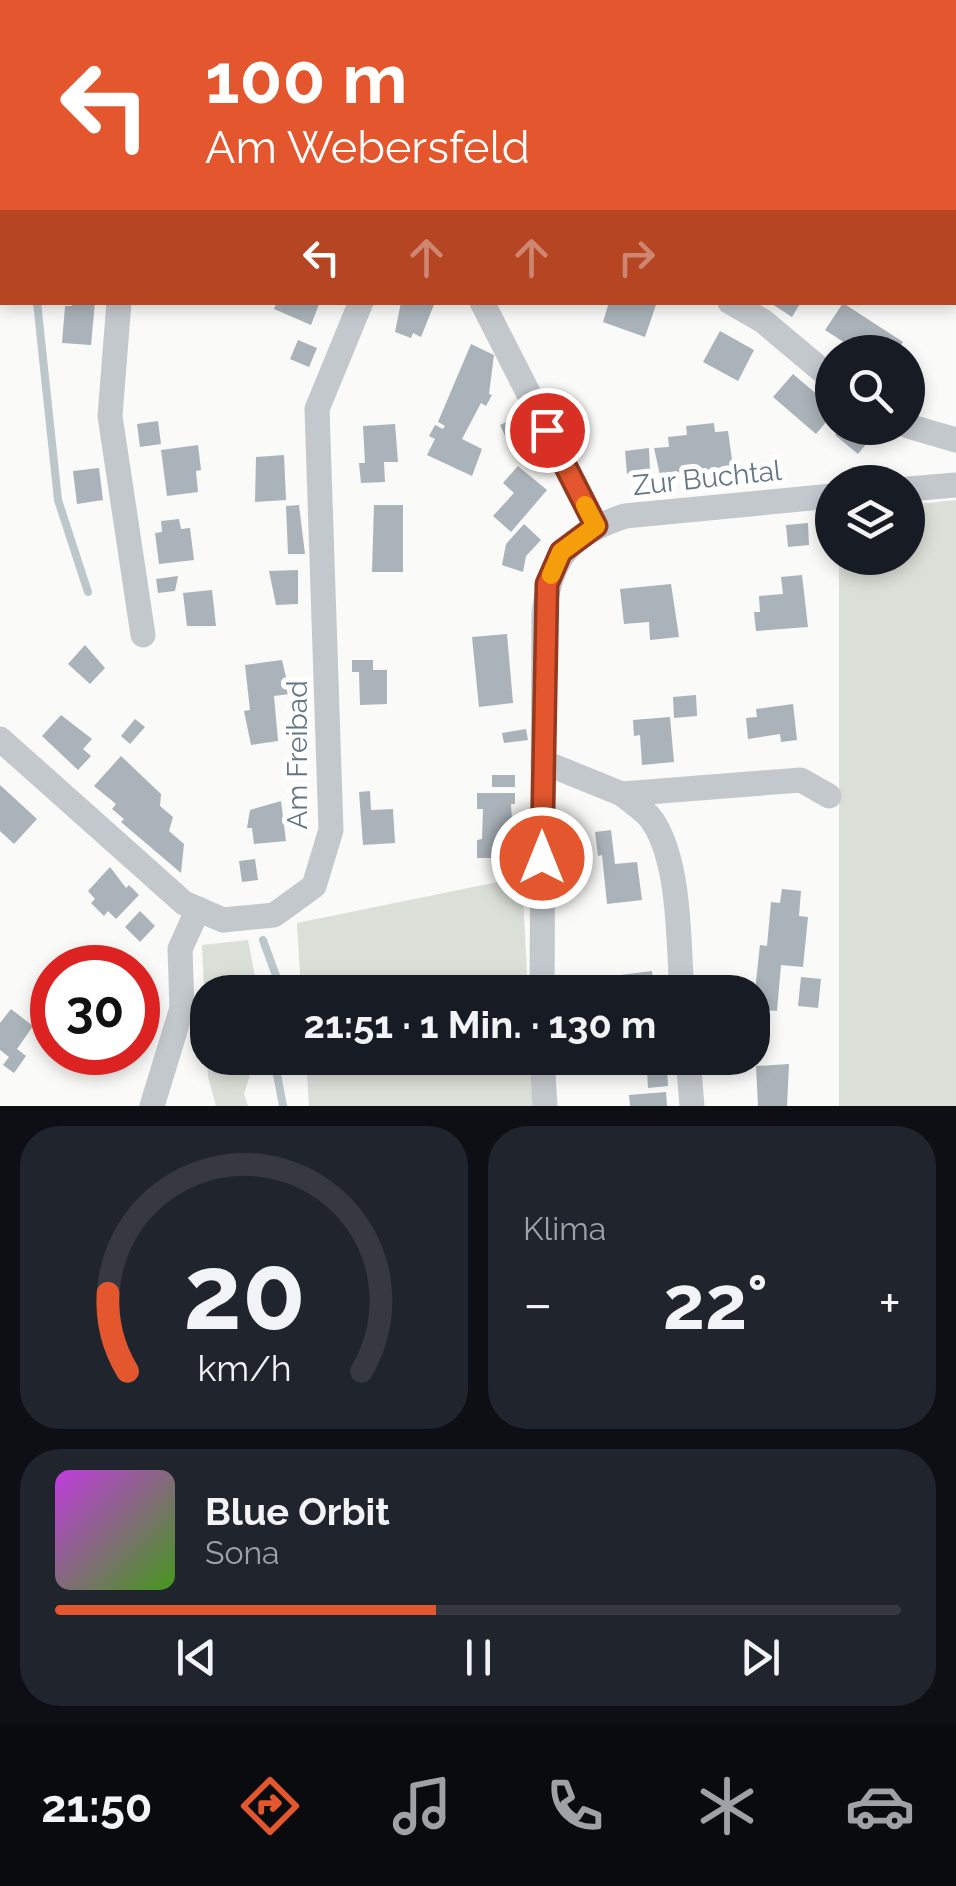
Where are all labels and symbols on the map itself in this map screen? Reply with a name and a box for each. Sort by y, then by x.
pin [505,388,590,473]
street label: Zur Buchtal [631,454,783,502]
street label: Am Freibad [281,680,314,830]
position arrow [490,806,594,910]
speed limit sign: 30 [30,945,160,1075]

